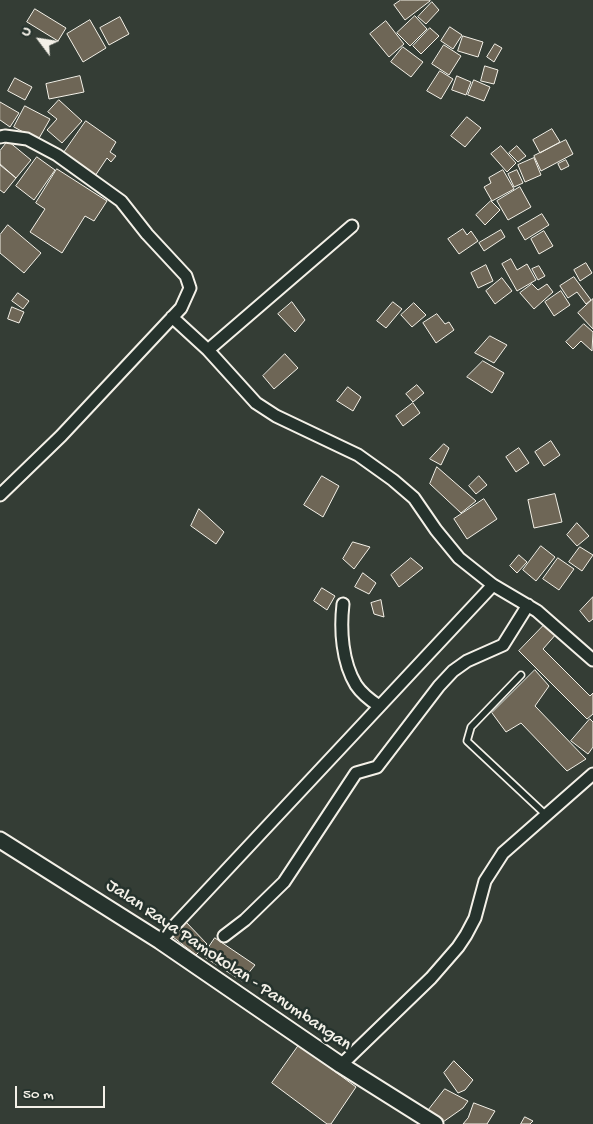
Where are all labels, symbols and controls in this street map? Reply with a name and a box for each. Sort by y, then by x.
north arrow [15,15,65,65]
text: U [17,24,36,40]
street label: Jalan Raya Pamokolan - Panumbangan [101,876,355,1056]
scale bar [18,1076,108,1108]
text: 50 m [23,1086,54,1104]

